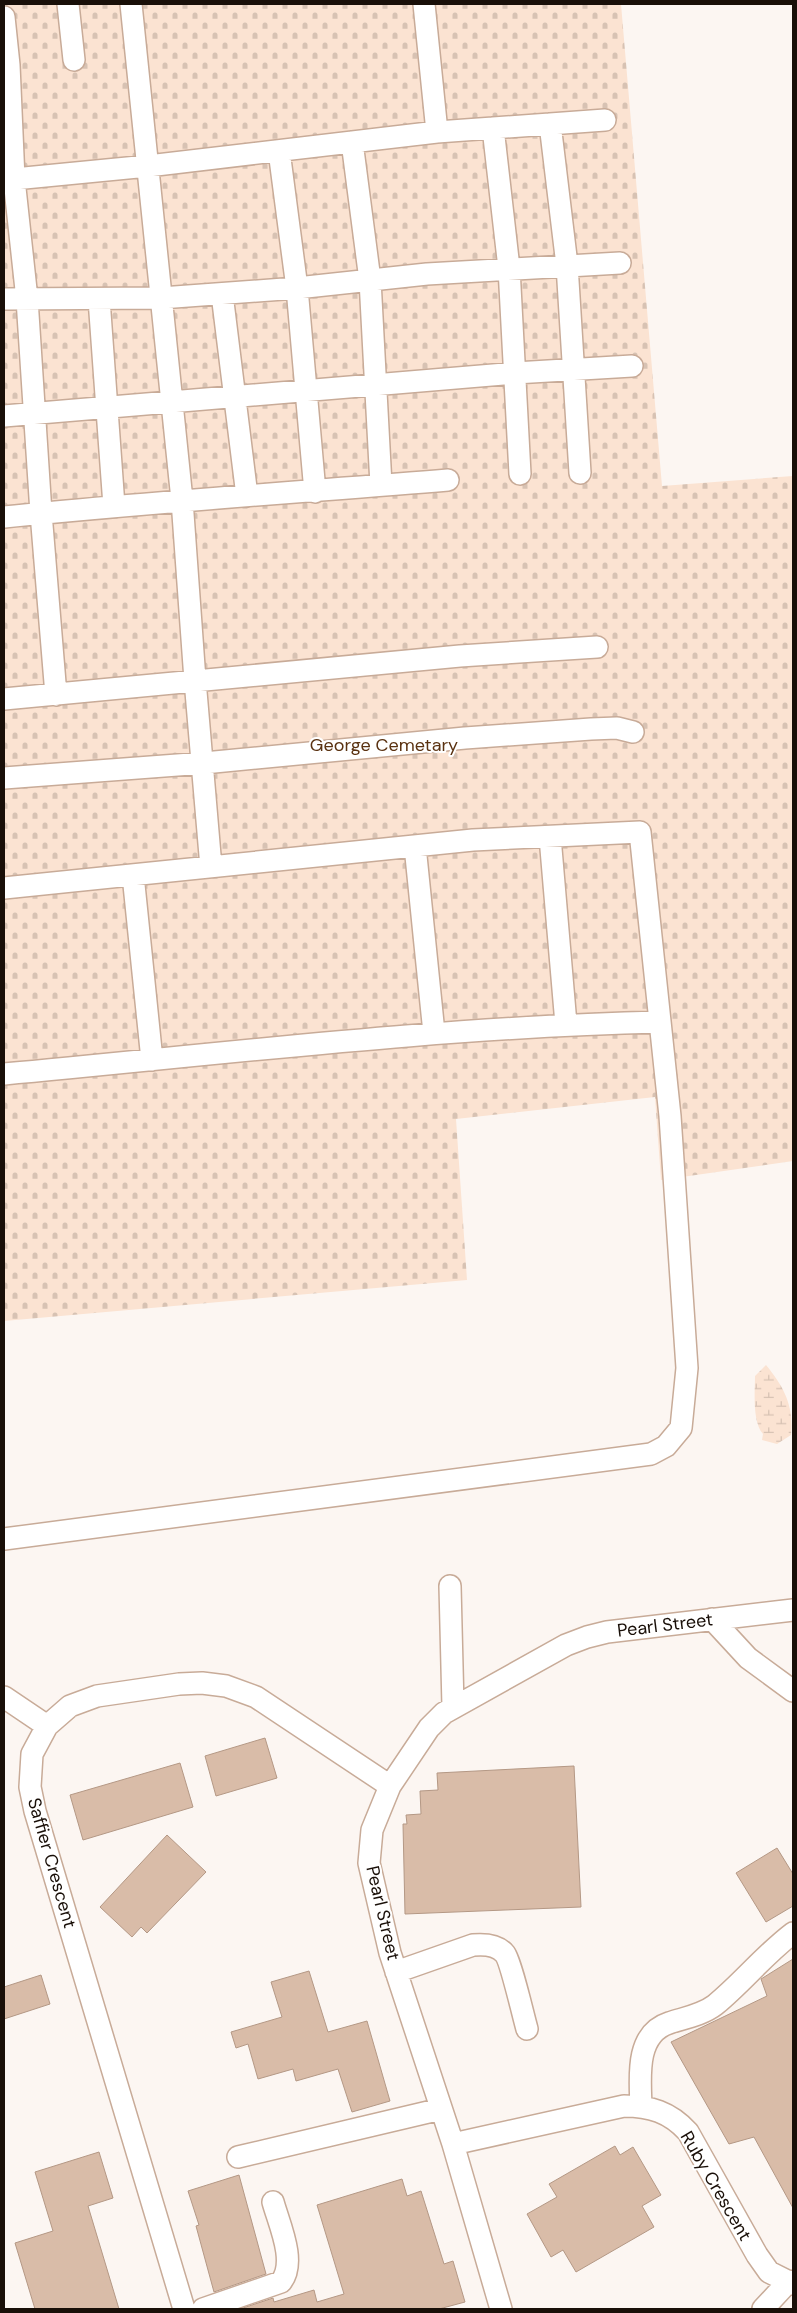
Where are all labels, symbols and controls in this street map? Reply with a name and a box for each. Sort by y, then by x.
park label: George Cemetary [310,733,458,757]
street label: Pearl Street [616,1607,714,1643]
street label: Saffier Crescent [22,1795,82,1931]
street label: Pearl Street [360,1863,406,1963]
street label: Ruby Crescent [675,2127,757,2245]

